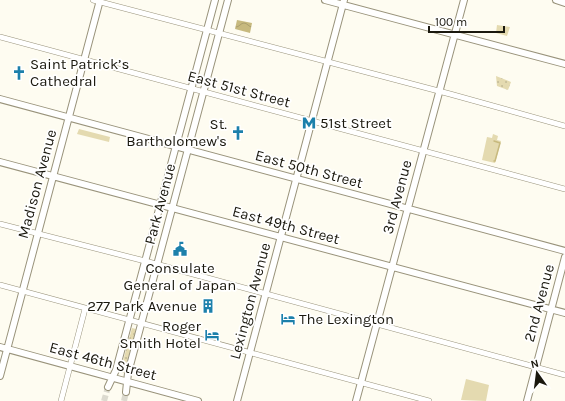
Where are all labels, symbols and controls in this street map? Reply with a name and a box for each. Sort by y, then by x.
scale bar [429,8,504,34]
text: 100 m [435,15,467,29]
place label: Saint Patrick’s Cathedral [30,55,129,90]
church icon: Saint Patrick’s Cathedral [11,65,27,81]
street label: East 51st Street [186,67,293,111]
place label: 51st Street [320,114,392,132]
place label: St. Bartholomew's [126,115,227,150]
metro station icon: 51st Street [301,115,317,131]
church icon: St. Bartholomew's [230,125,246,141]
street label: Madison Avenue [14,127,60,241]
street label: East 50th Street [253,146,365,192]
street label: 3rd Avenue [378,158,416,236]
street label: Park Avenue [141,161,179,247]
street label: East 49th Street [230,202,342,248]
public building icon: Consulate General of Japan [172,241,188,257]
street label: Lexington Avenue [226,241,274,361]
place label: Consulate General of Japan [124,259,236,294]
street label: 2nd Avenue [520,262,558,344]
place label: 277 Park Avenue [87,297,197,315]
building icon: 277 Park Avenue [200,298,216,314]
place label: The Lexington [299,310,394,328]
hotel icon: The Lexington [280,311,296,327]
place label: Roger Smith Hotel [119,317,202,352]
hotel icon: Roger Smith Hotel [204,327,220,343]
street label: East 46th Street [47,338,159,384]
north arrow [517,353,557,393]
text: N [529,357,540,371]

